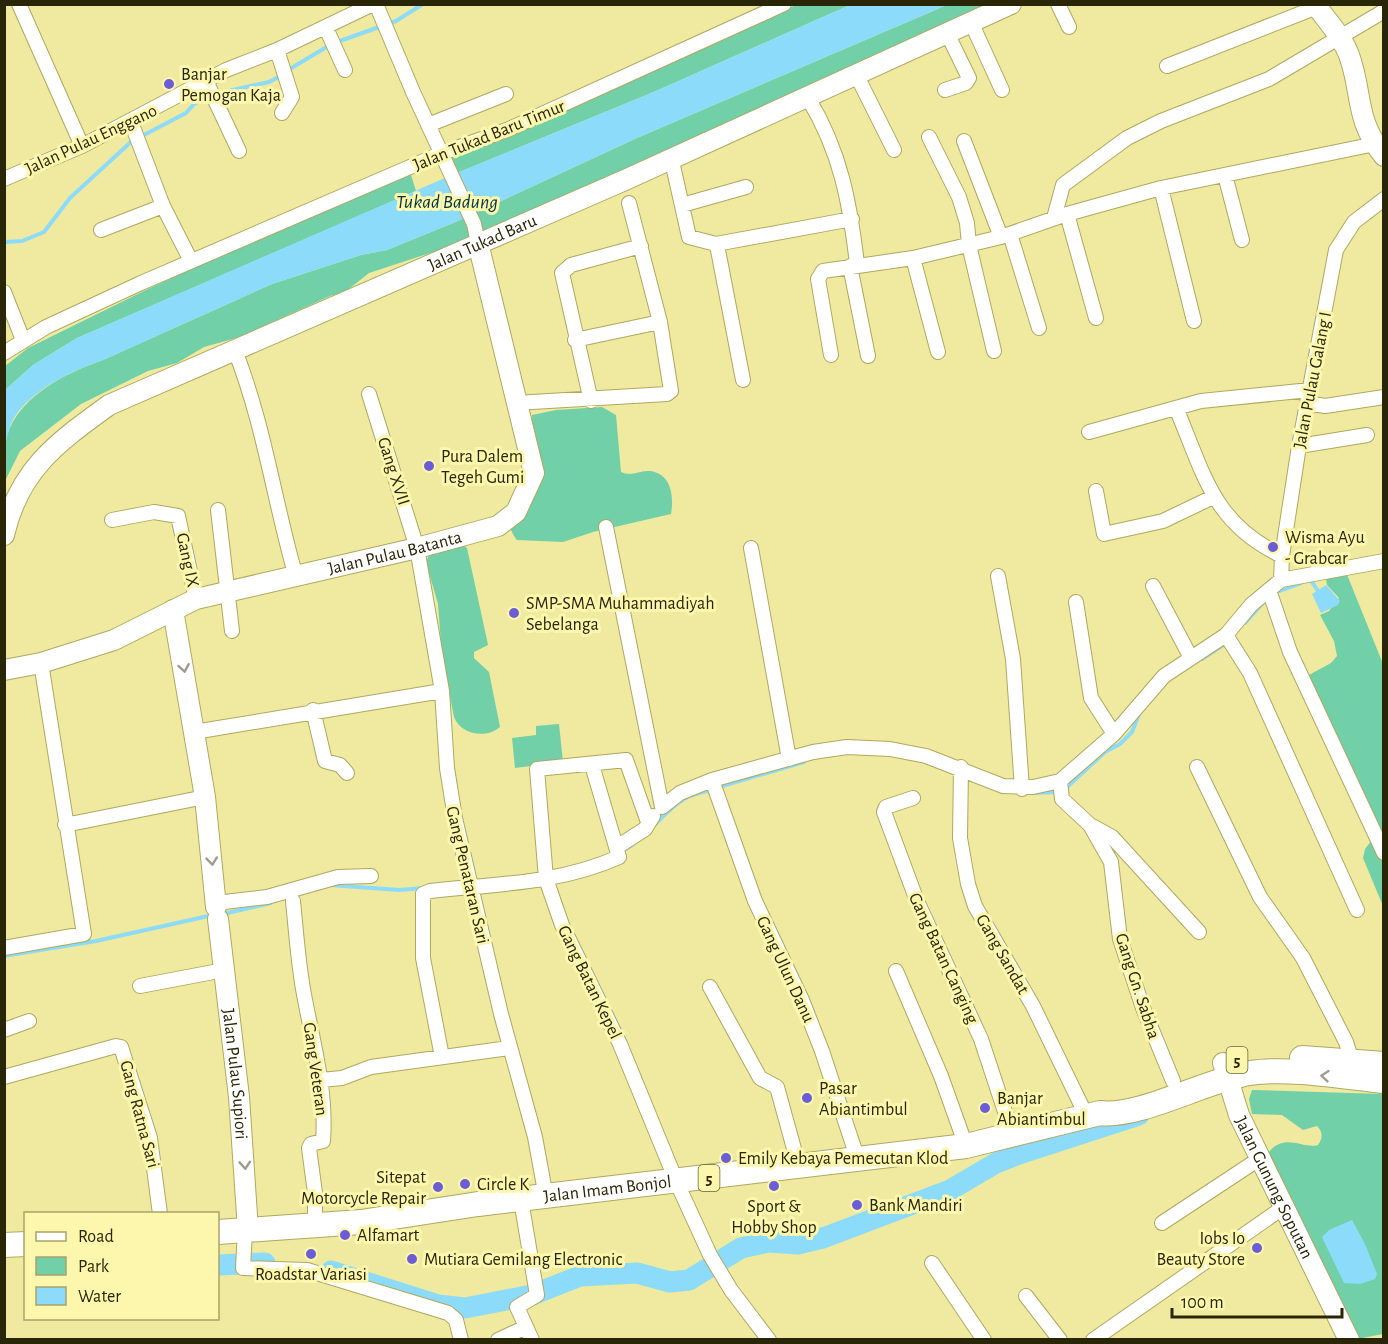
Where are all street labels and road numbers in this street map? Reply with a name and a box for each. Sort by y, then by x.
street label: Jalan Tukad Baru Timur [411,97,568,175]
street label: Jalan Pulau Enggano [23,101,160,178]
street label: Jalan Tukad Baru [426,212,540,275]
street label: Jalan Pulau Galang I [1291,310,1335,450]
street label: Gang XVII [374,435,412,508]
street label: Jalan Pulau Batanta [326,528,464,578]
street label: Gang IX [172,531,202,589]
street label: Gang Penataran Sari [442,805,492,946]
street label: Gang Batan Canging [905,890,981,1027]
street label: Gang Sandat [972,912,1032,998]
street label: Gang Ulun Danu [753,914,818,1025]
street label: Gang Batan Kepel [554,923,624,1042]
street label: Gang Gn. Sabha [1111,931,1163,1041]
street label: Jalan Pulau Supiori [219,1008,250,1140]
street label: Gang Veteran [300,1021,330,1117]
road number: 5 [1226,1047,1248,1073]
street label: Gang Ratna Sari [116,1059,162,1170]
street label: Jalan Gunung Soputan [1231,1114,1316,1262]
road number: 5 [698,1165,720,1191]
street label: Jalan Imam Bonjol [543,1173,672,1206]

